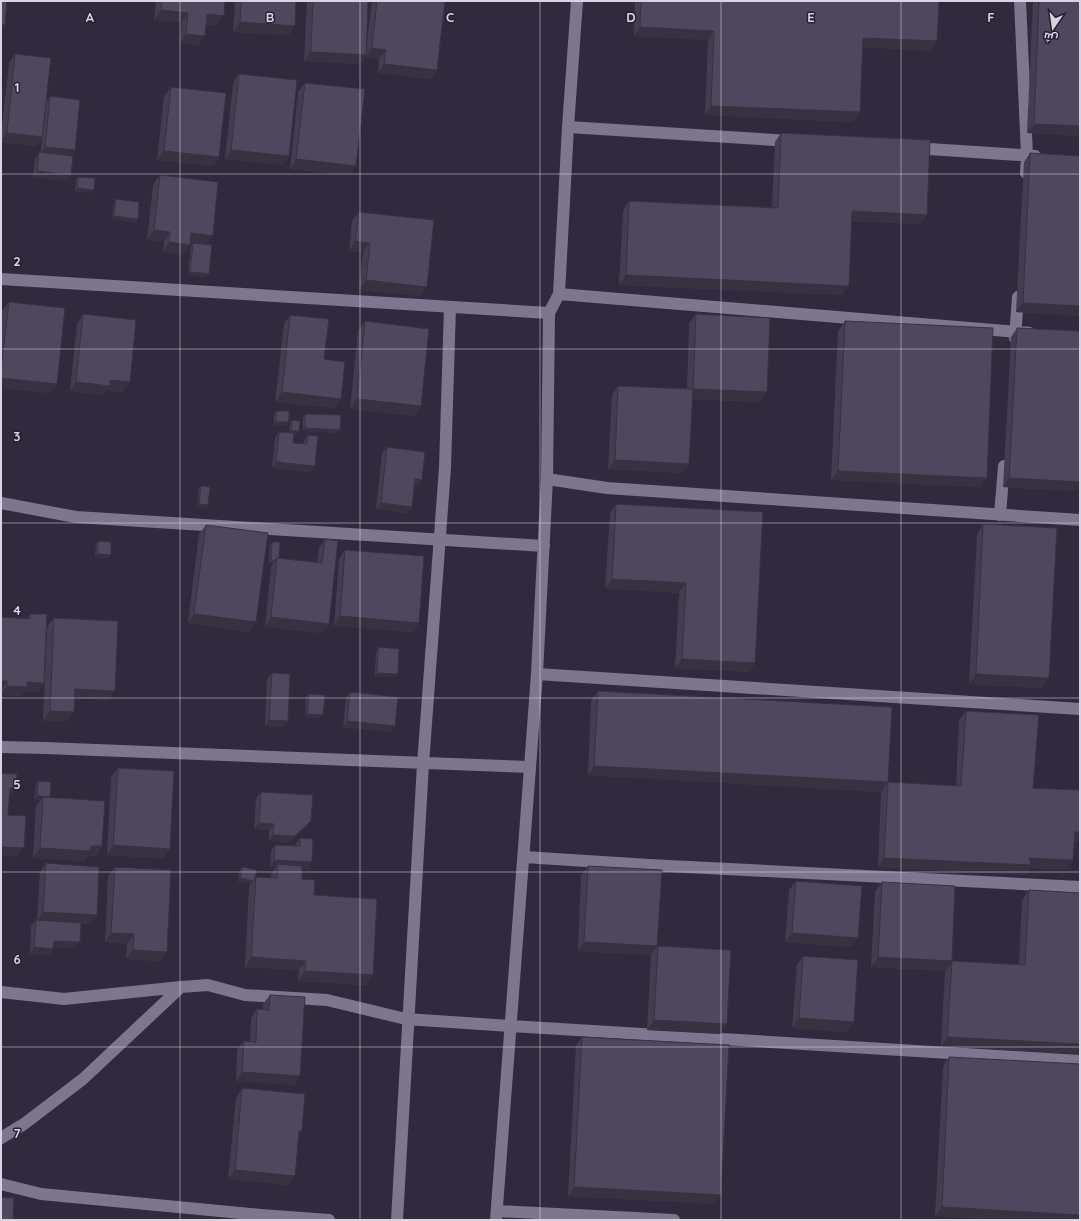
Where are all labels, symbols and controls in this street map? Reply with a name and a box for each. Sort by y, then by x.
north arrow [1033,8,1073,48]
text: A [86,9,95,25]
text: B [266,9,274,25]
text: C [446,9,454,25]
text: D [626,9,636,25]
text: E [807,9,815,25]
text: F [987,9,995,25]
text: ش [1042,29,1059,46]
text: 1 [14,79,20,95]
text: 2 [13,253,21,269]
text: 3 [14,428,21,444]
text: 4 [13,602,21,618]
text: 5 [13,776,21,792]
text: 6 [13,951,21,967]
text: 7 [13,1125,21,1141]

